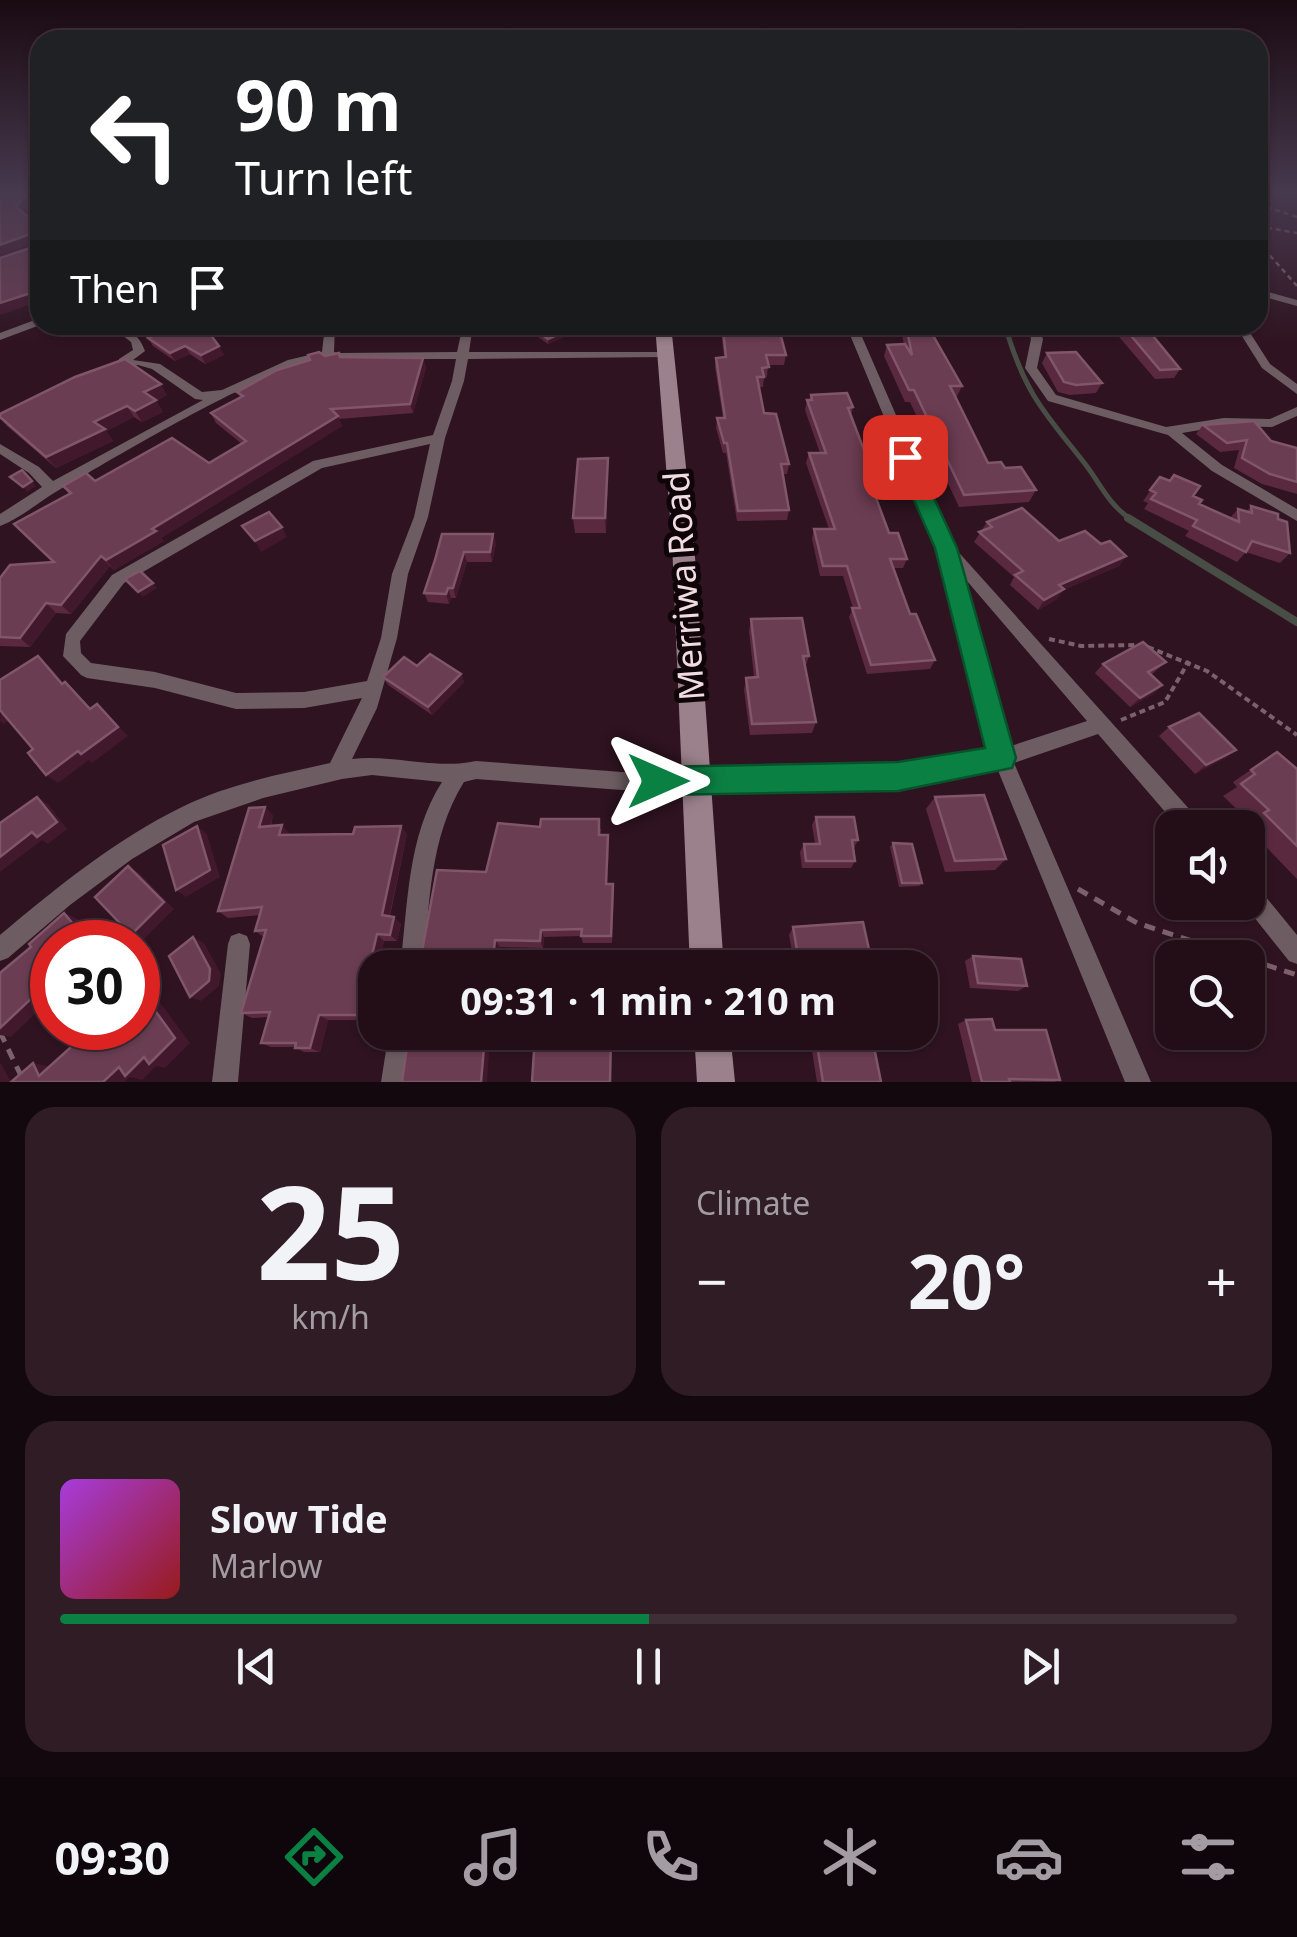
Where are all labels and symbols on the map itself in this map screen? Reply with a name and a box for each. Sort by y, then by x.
pin [863,415,948,500]
street label: Merriwa Road [652,470,714,702]
position arrow [606,729,710,833]
speed limit sign: 30 [30,920,160,1050]

